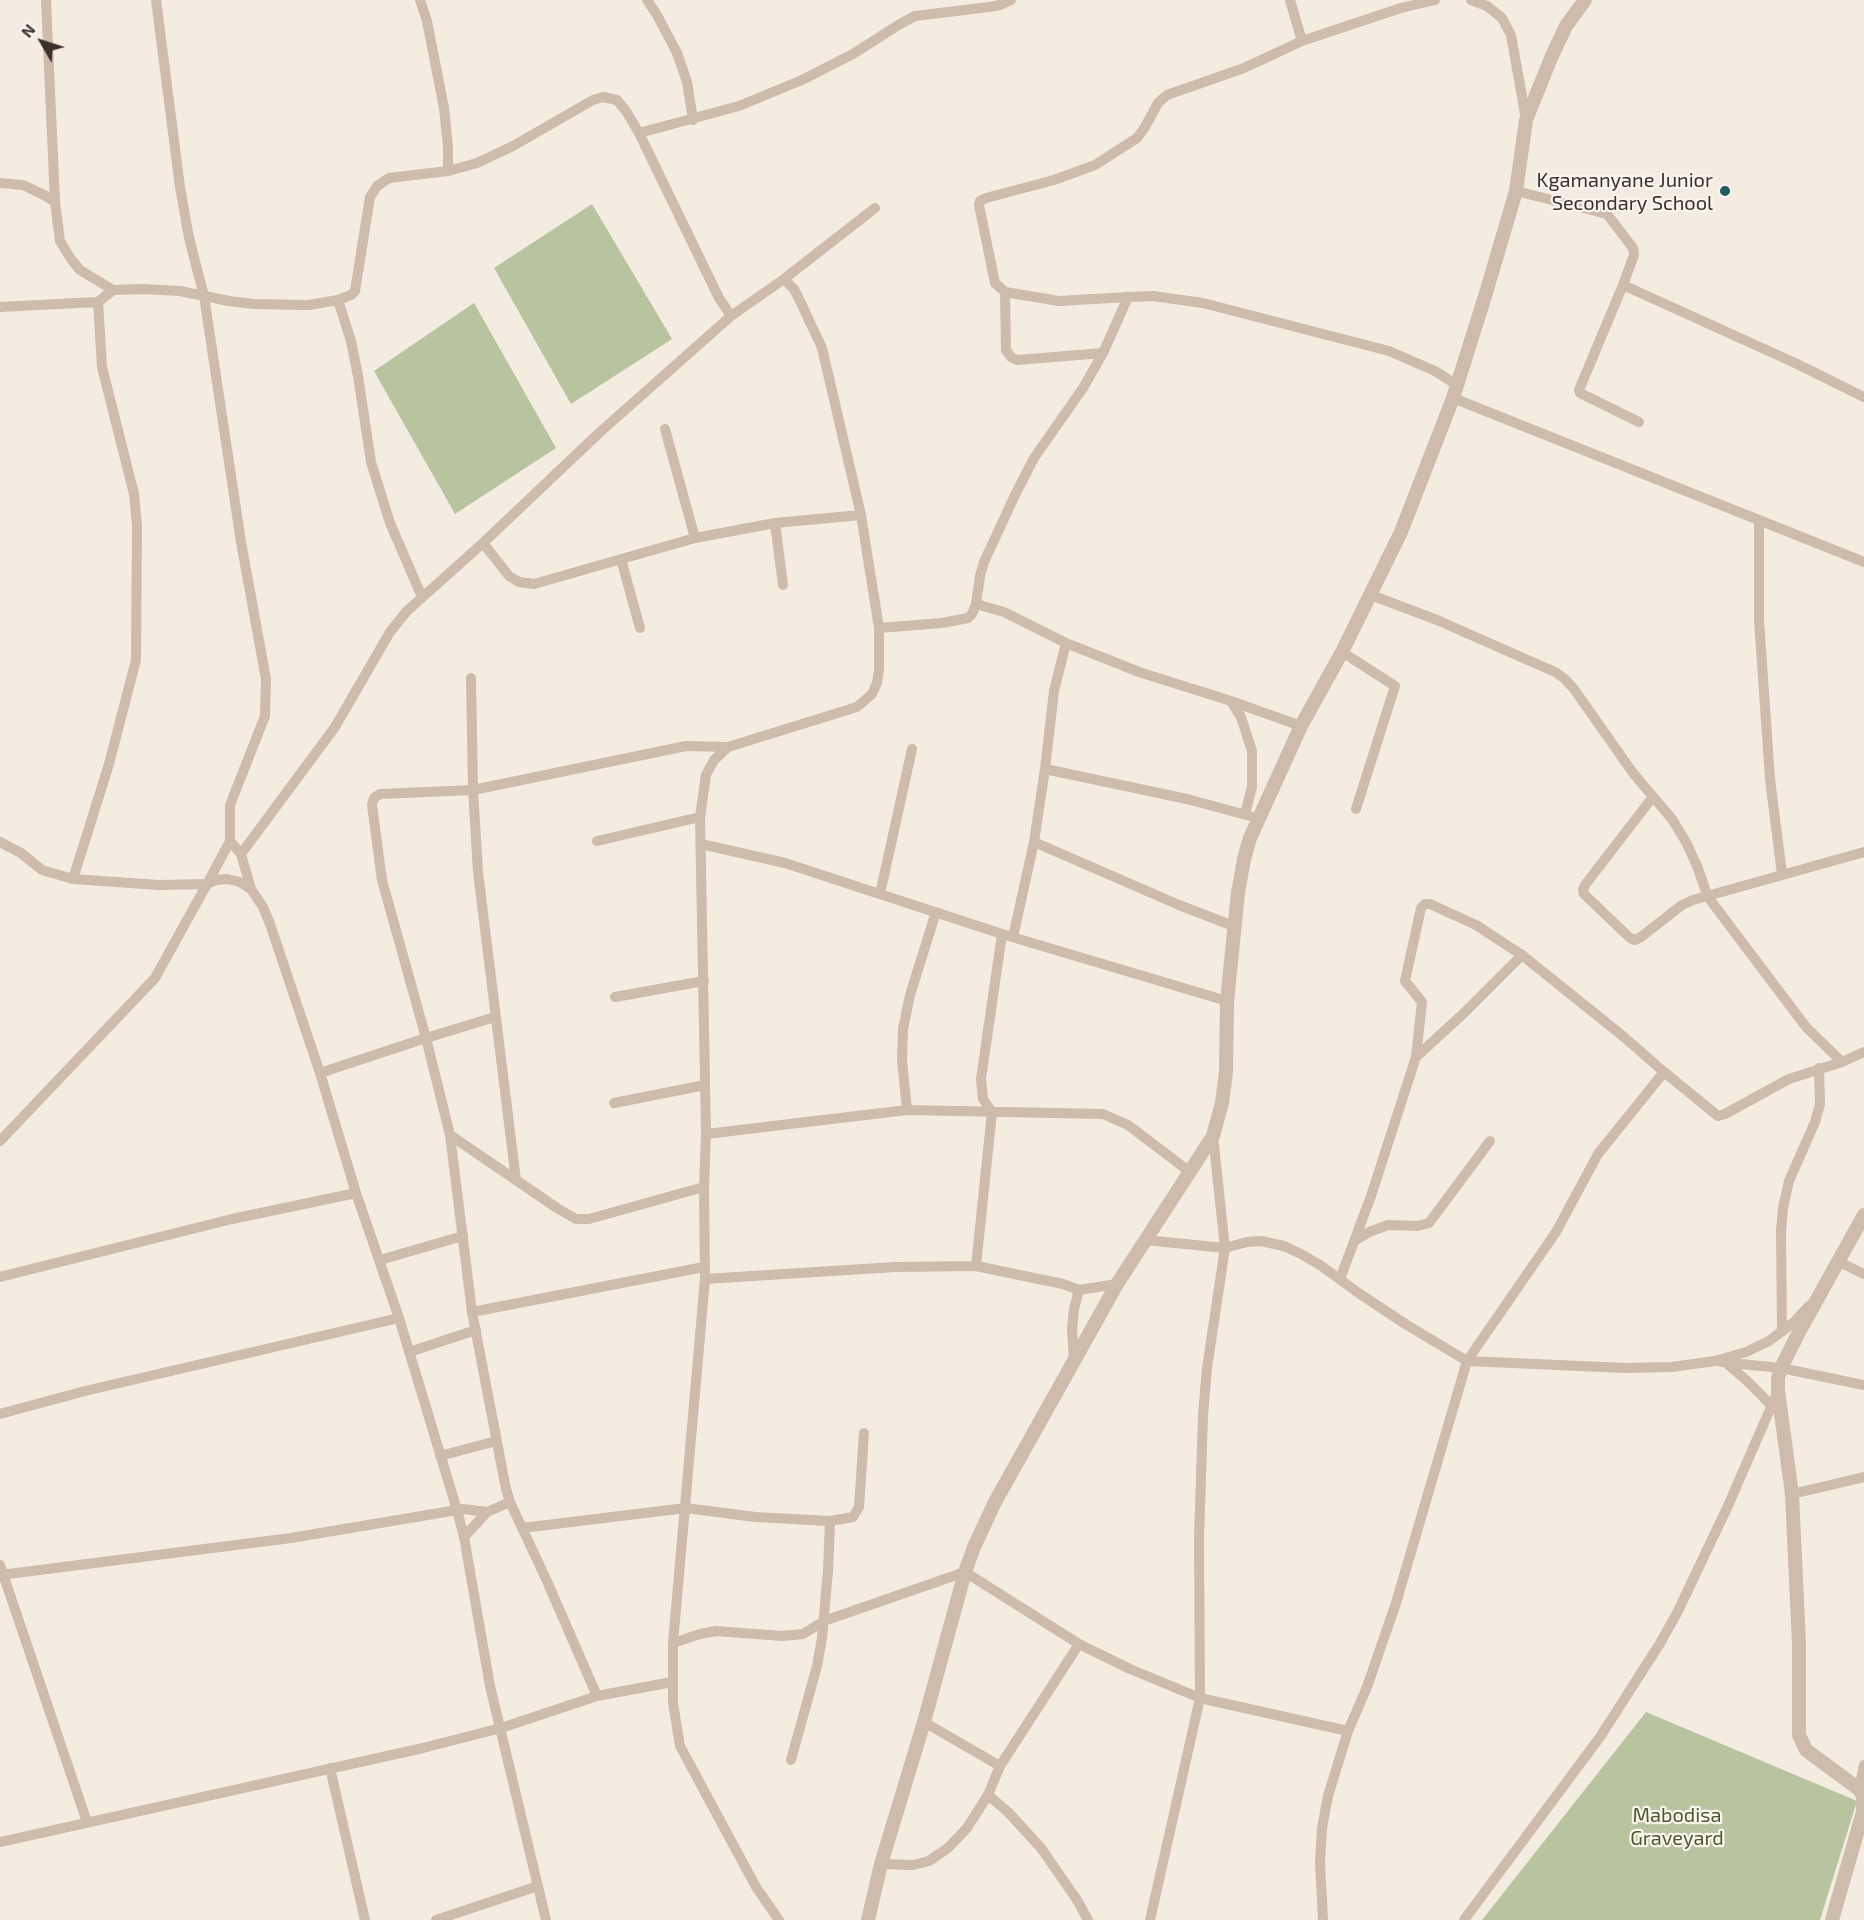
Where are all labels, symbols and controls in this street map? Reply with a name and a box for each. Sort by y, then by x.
north arrow [12,12,72,72]
text: N [17,20,39,41]
place label: Kgamanyane Junior Secondary School [1537,168,1713,215]
marker: Kgamanyane Junior Secondary School [1718,184,1732,198]
park label: Mabodisa Graveyard [1630,1803,1724,1850]

